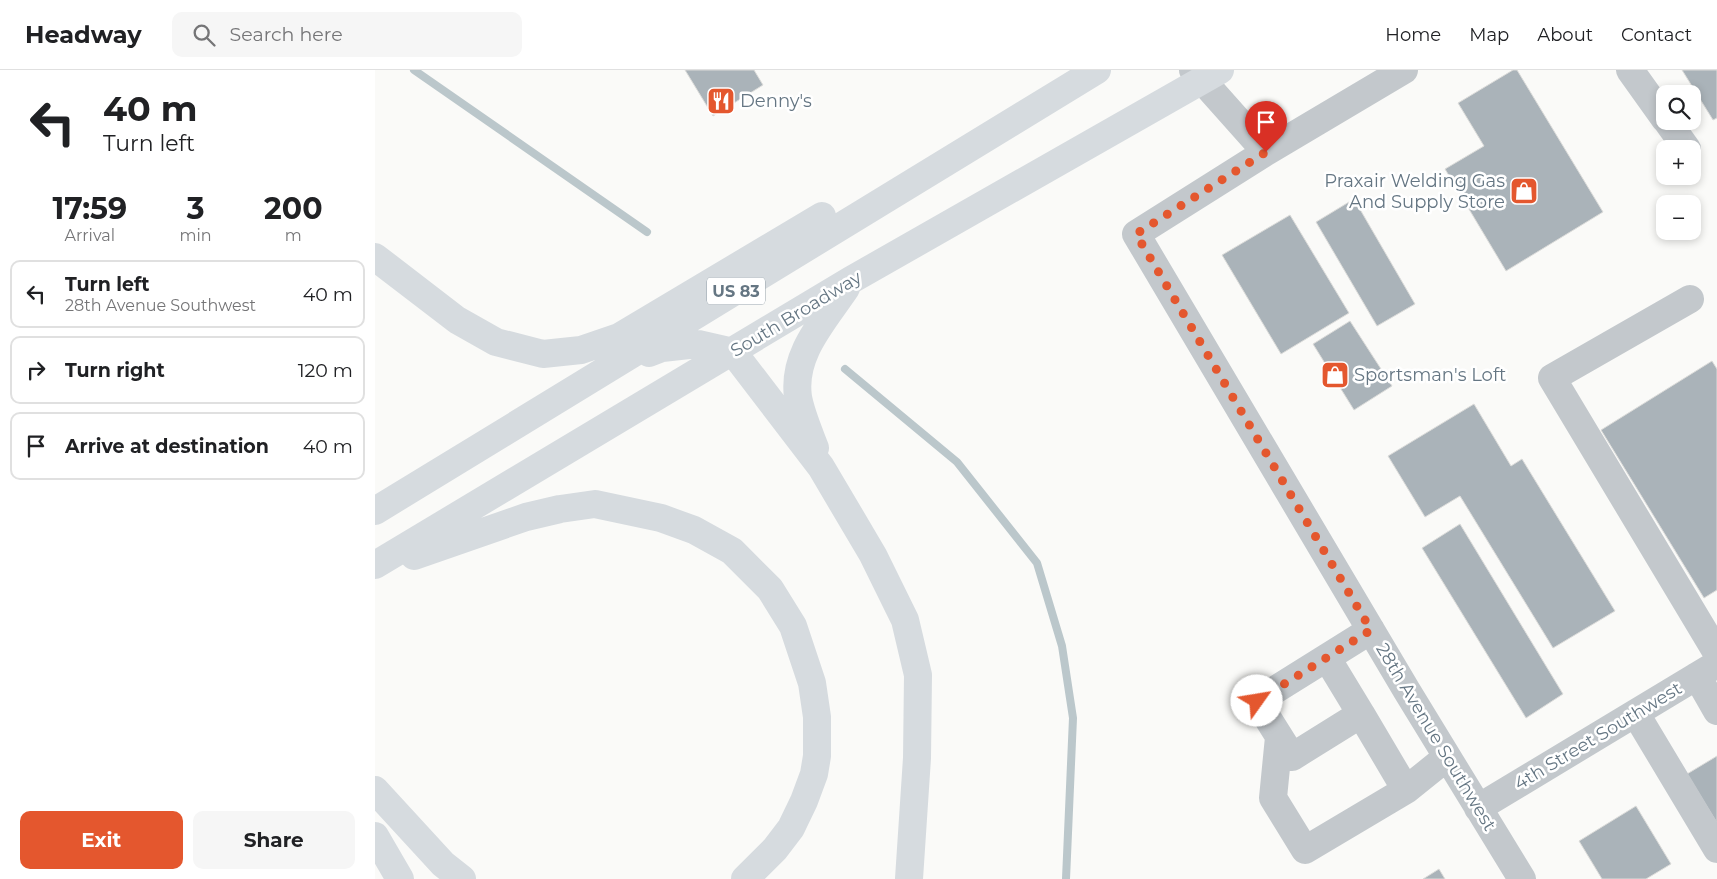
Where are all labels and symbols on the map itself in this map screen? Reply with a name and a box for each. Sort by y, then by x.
restaurant icon: Denny's [706,86,736,116]
place label: Denny's [740,90,812,112]
pin [1245,101,1287,152]
place label: Praxair Welding Gas And Supply Store [1324,170,1505,213]
shop icon: Praxair Welding Gas And Supply Store [1509,176,1539,206]
street label: South Broadway [727,266,866,362]
road number: US 83 [707,278,765,305]
shop icon: Sportsman's Loft [1320,360,1350,390]
place label: Sportsman's Loft [1354,364,1506,386]
street label: 28th Avenue Southwest [1371,639,1501,835]
position arrow [1230,674,1282,726]
street label: 4th Street Southwest [1510,677,1686,795]

